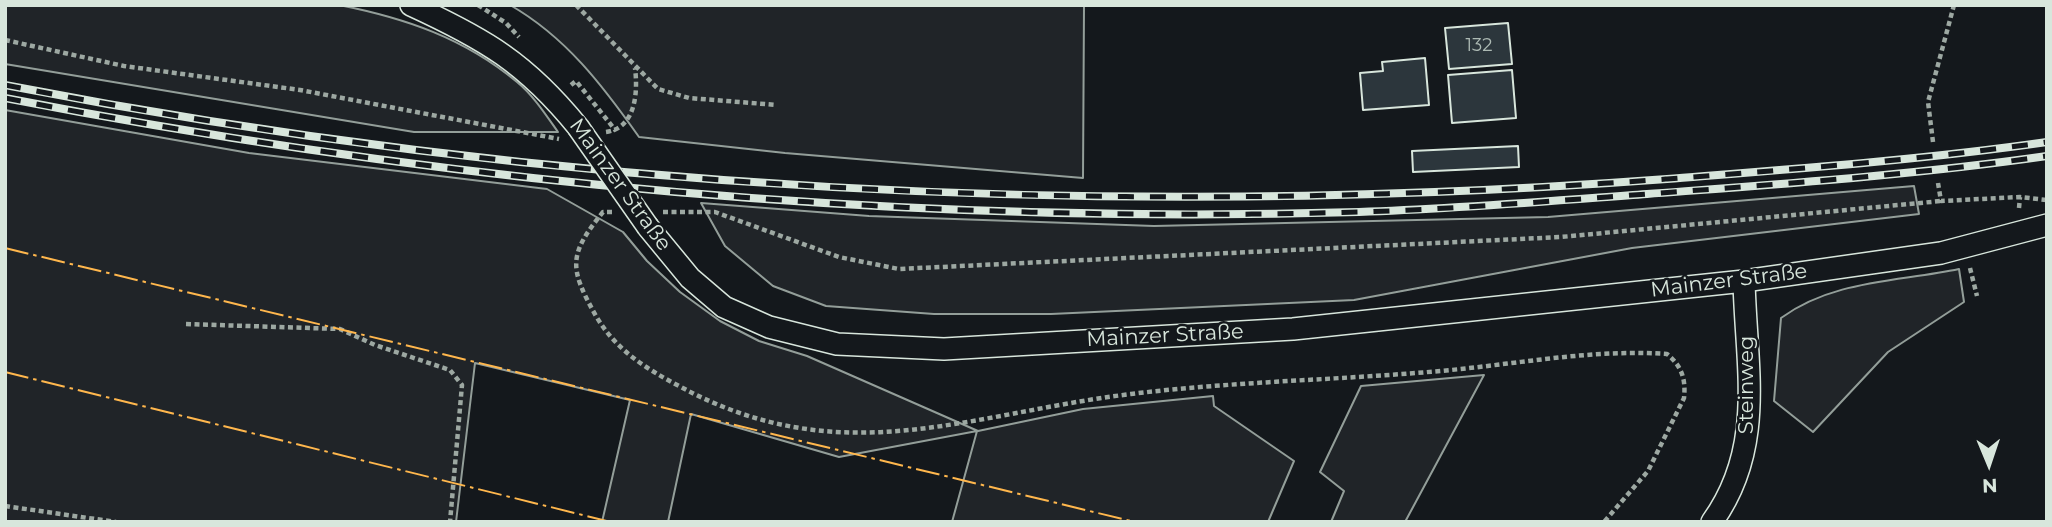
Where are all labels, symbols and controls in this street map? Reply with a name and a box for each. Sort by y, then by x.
house number: 132 [1466,35,1492,57]
street label: Mainzer Straße [564,114,676,256]
street label: Mainzer Straße [1649,259,1809,303]
street label: Mainzer Straße [1086,319,1244,353]
street label: Steinweg [1734,336,1760,434]
north arrow [1954,429,2024,499]
text: N [1982,474,1998,497]

